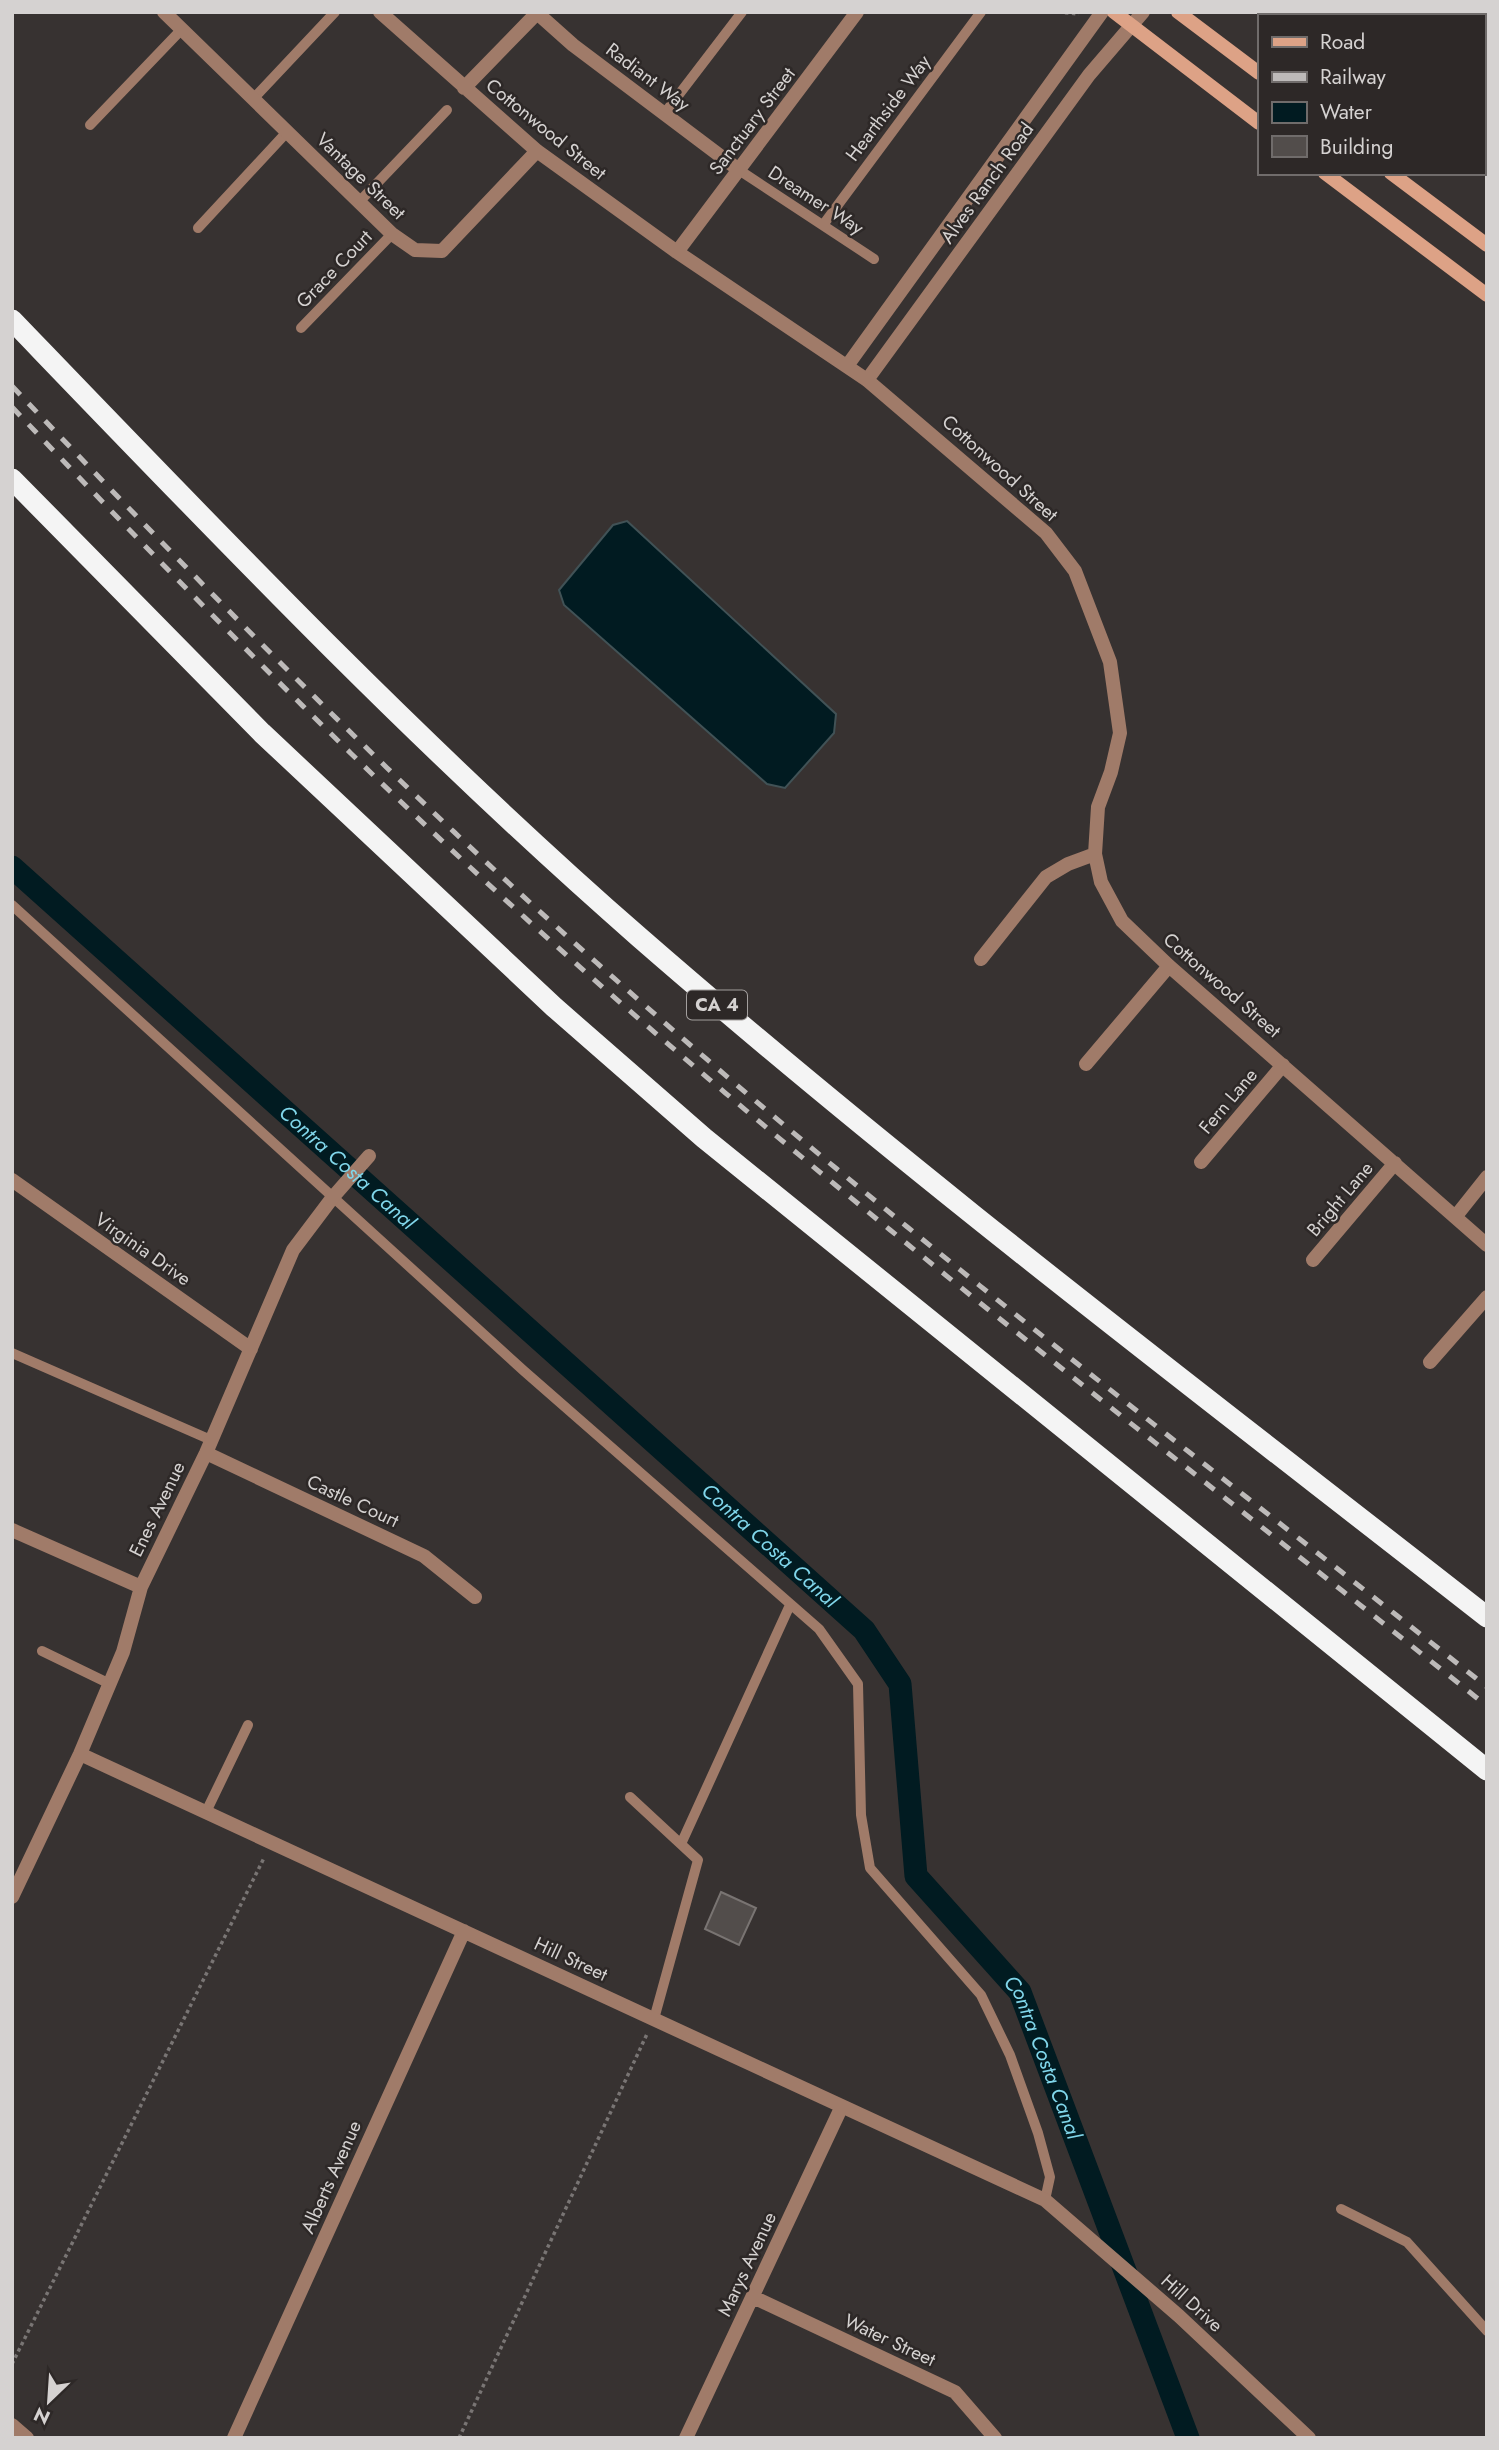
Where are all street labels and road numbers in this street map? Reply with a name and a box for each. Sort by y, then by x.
street label: Radiant Way [600,36,696,118]
street label: Hearthside Way [839,49,937,167]
street label: Sanctuary Street [702,61,802,181]
street label: Cottonwood Street [480,72,612,186]
street label: Alves Ranch Road [934,117,1040,249]
street label: Vantage Street [310,126,412,226]
street label: Dreamer Way [763,159,870,241]
street label: Grace Court [290,224,379,314]
street label: Cottonwood Street [936,408,1064,528]
street label: Cottonwood Street [1157,926,1287,1044]
road number: CA 4 [687,990,747,1020]
street label: Fern Lane [1192,1062,1264,1140]
street label: Bright Lane [1301,1155,1380,1242]
street label: Virginia Drive [90,1206,197,1292]
street label: Enes Avenue [122,1457,192,1561]
street label: Castle Court [303,1468,404,1534]
street label: Hill Street [530,1930,613,1988]
street label: Alberts Avenue [294,2116,368,2238]
street label: Marys Avenue [711,2207,783,2321]
street label: Hill Drive [1155,2268,1229,2338]
street label: Water Street [840,2307,940,2373]

